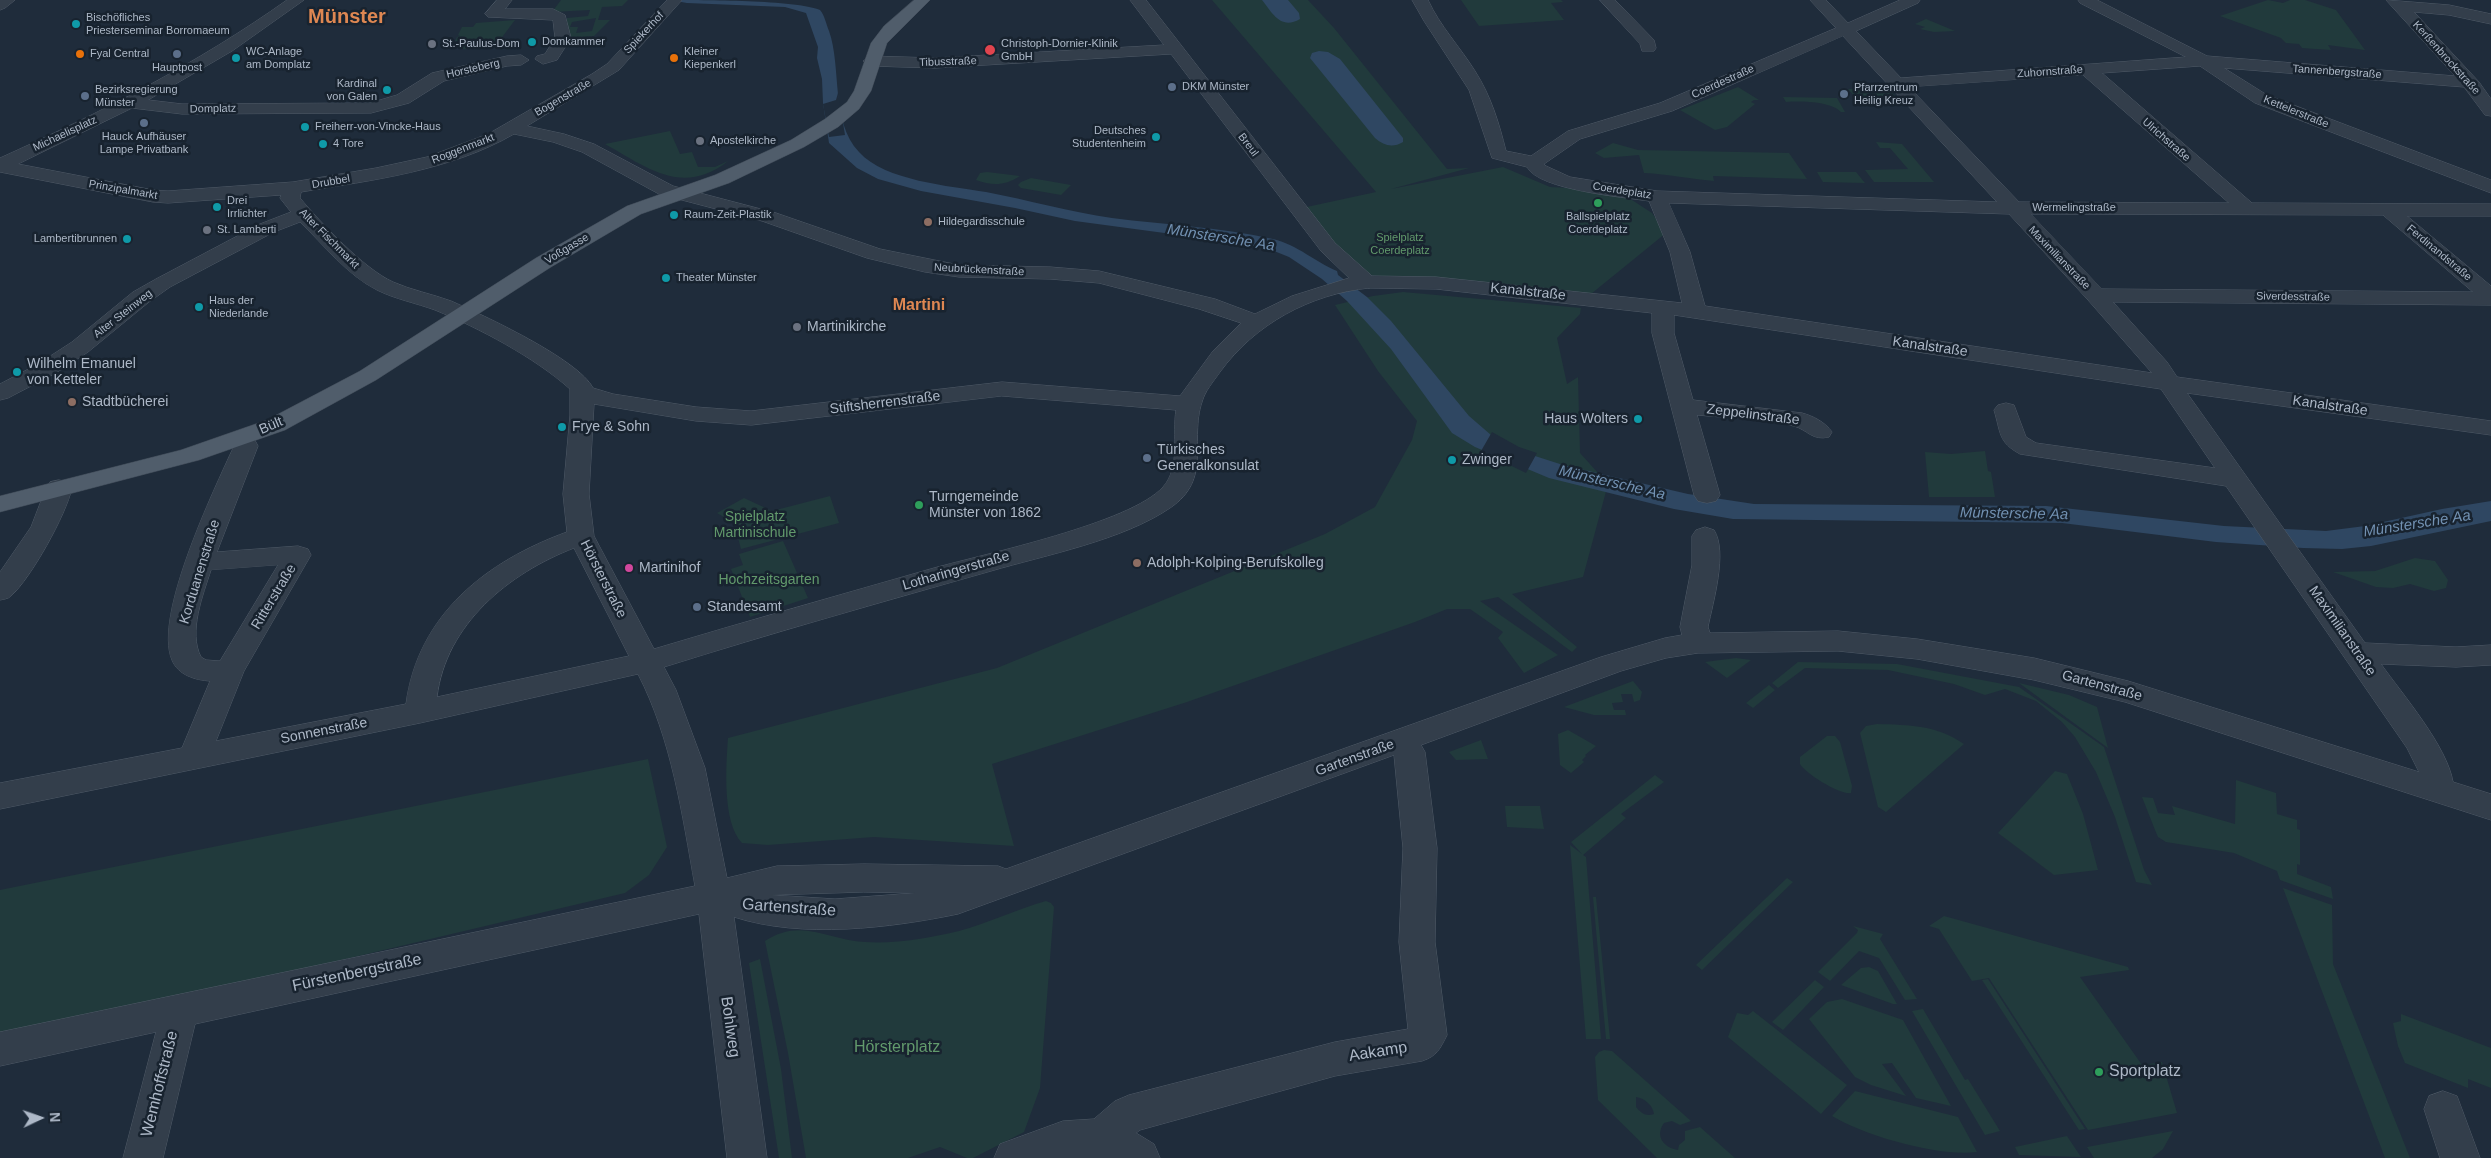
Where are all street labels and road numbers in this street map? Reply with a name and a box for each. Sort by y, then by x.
street label: Spiekerhof [621,9,667,57]
street label: Kerßenbrockstraße [2410,19,2482,97]
street label: Tibusstraße [919,54,977,70]
street label: Horsteberg [445,56,501,82]
street label: Coerdestraße [1690,62,1756,102]
street label: Tannenbergstraße [2292,62,2382,82]
street label: Zuhornstraße [2017,63,2083,81]
street label: Bogenstraße [532,77,594,119]
street label: Kettelerstraße [2262,93,2330,131]
street label: Domplatz [190,102,236,116]
street label: Michaelisplatz [31,113,99,155]
street label: Ulrichstraße [2139,116,2193,164]
street label: Roggenmarkt [430,131,496,167]
street label: Breul [1235,131,1261,159]
street label: Drubbel [311,172,351,192]
street label: Prinzipalmarkt [88,177,158,203]
street label: Coerdeplatz [1592,180,1652,202]
street label: Wermelingstraße [2032,201,2116,215]
street label: Alter Fischmarkt [296,206,362,272]
street label: Ferdinandstraße [2404,222,2474,284]
street label: Maximilianstraße [2025,224,2093,292]
street label: Voßgasse [543,231,591,267]
street label: Neubrückenstraße [933,261,1025,279]
street label: Kanalstraße [1490,280,1566,304]
street label: Alter Steinweg [91,287,155,341]
street label: Siverdesstraße [2256,290,2330,304]
street label: Kanalstraße [1891,333,1969,361]
street label: Stiftsherrenstraße [829,388,941,418]
street label: Kanalstraße [2291,392,2369,420]
street label: Zeppelinstraße [1706,401,1800,429]
street label: Bült [257,414,285,438]
street label: Korduanenstraße [176,518,224,626]
street label: Hörsterstraße [576,537,630,621]
street label: Lotharingerstraße [901,548,1011,594]
street label: Ritterstraße [248,561,300,633]
street label: Maximilianstraße [2305,583,2379,679]
street label: Gartenstraße [2060,667,2144,705]
street label: Sonnenstraße [279,714,369,748]
street label: Gartenstraße [1313,736,1397,780]
street label: Gartenstraße [741,895,837,921]
street label: Fürstenbergstraße [291,950,423,996]
street label: Bohlweg [716,995,744,1059]
street label: Wemhoffstraße [138,1029,182,1139]
street label: Aakamp [1348,1038,1408,1066]

